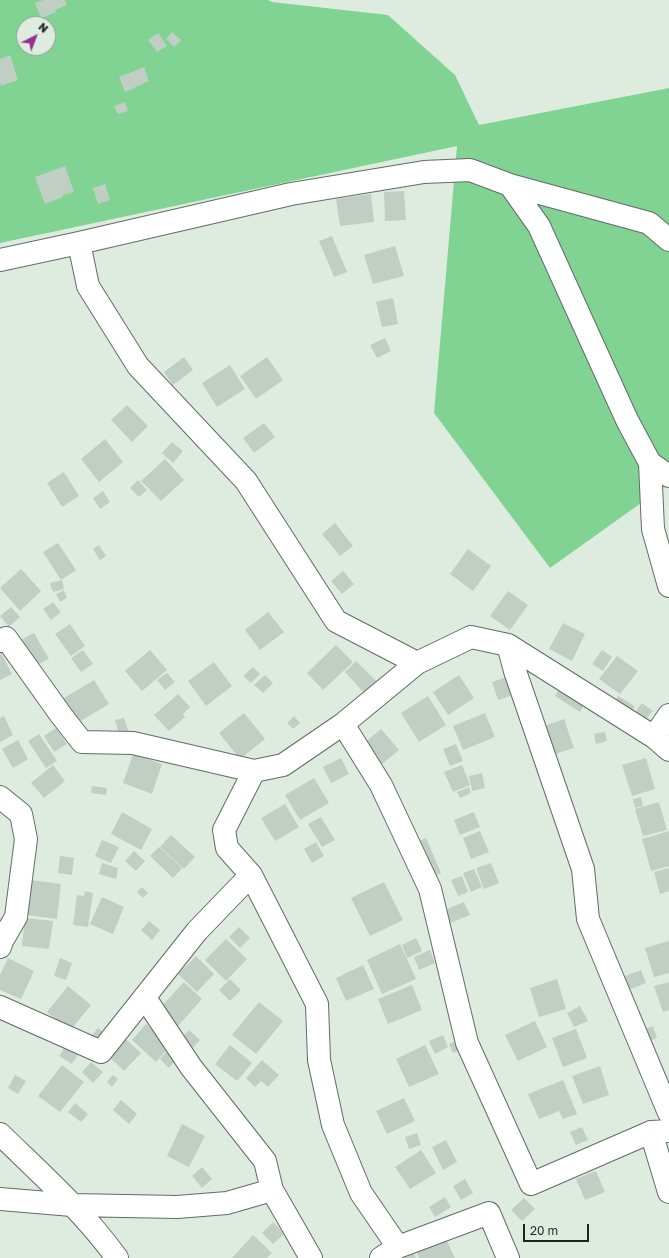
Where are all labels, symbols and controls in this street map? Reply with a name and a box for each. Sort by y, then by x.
north arrow [16,16,56,56]
text: N [36,20,51,35]
scale bar [525,1216,591,1242]
text: 20 m [530,1223,558,1238]

